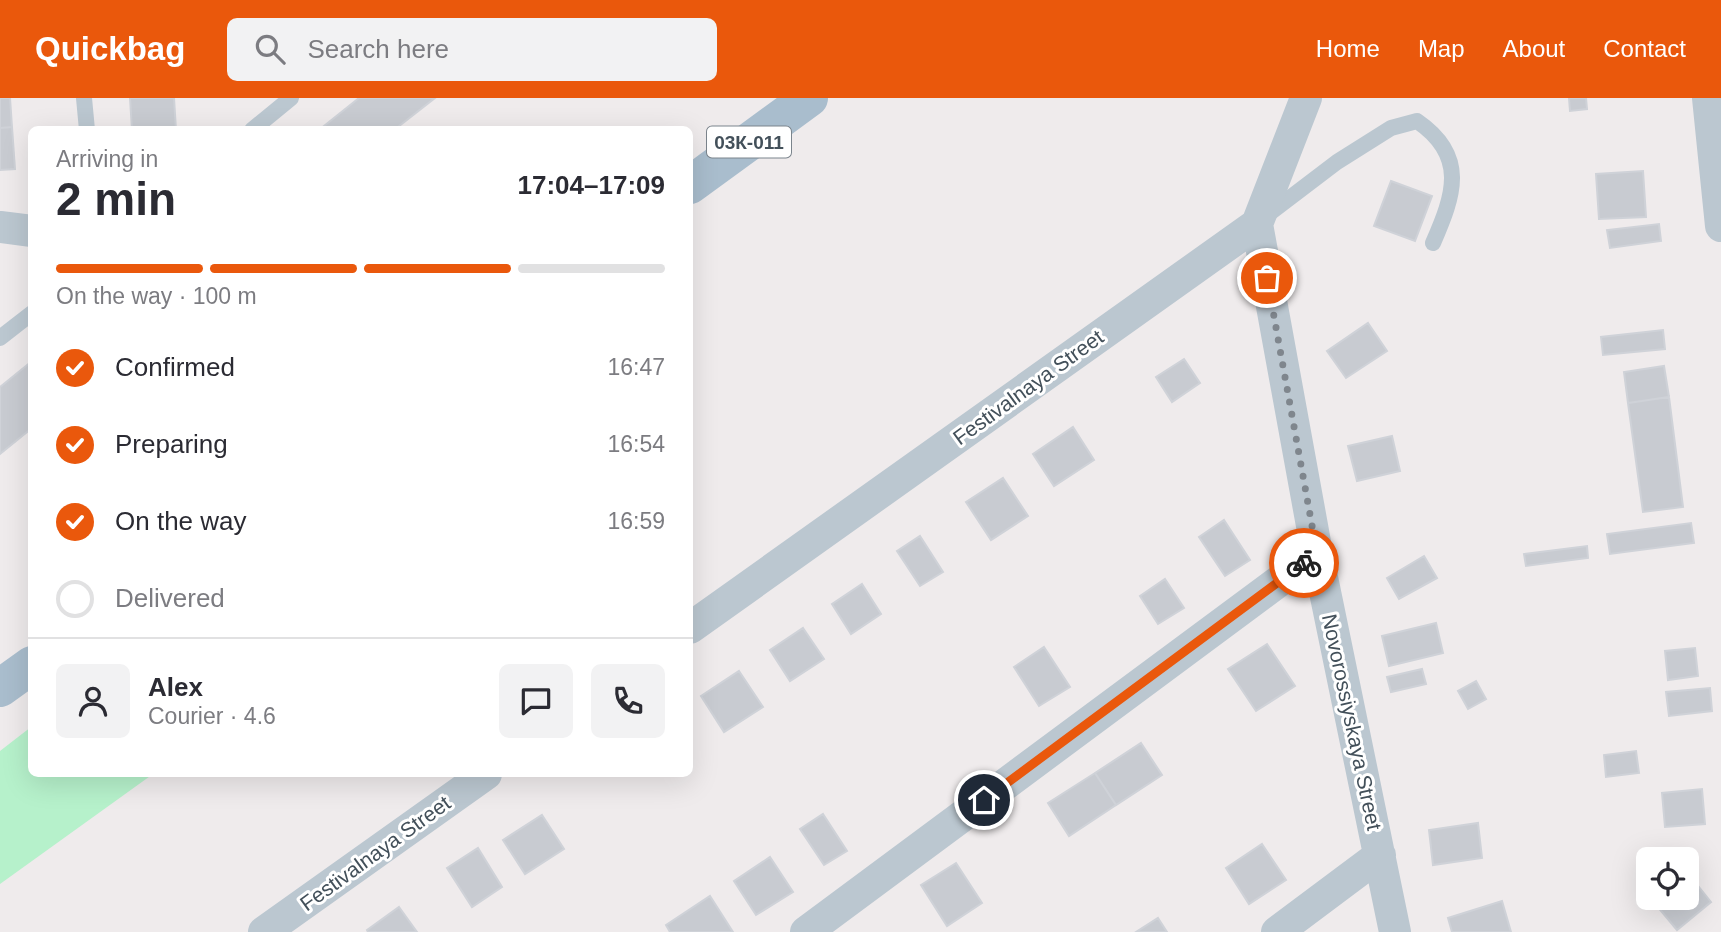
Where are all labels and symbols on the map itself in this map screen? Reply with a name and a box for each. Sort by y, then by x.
road number: 03К-011 [707,126,791,158]
pin [1237,248,1297,308]
street label: Festivalnaya Street [949,325,1108,449]
courier [1269,528,1339,598]
street label: Novorossiyskaya Street [1318,612,1386,832]
pin [954,770,1014,830]
street label: Festivalnaya Street [296,791,455,915]

